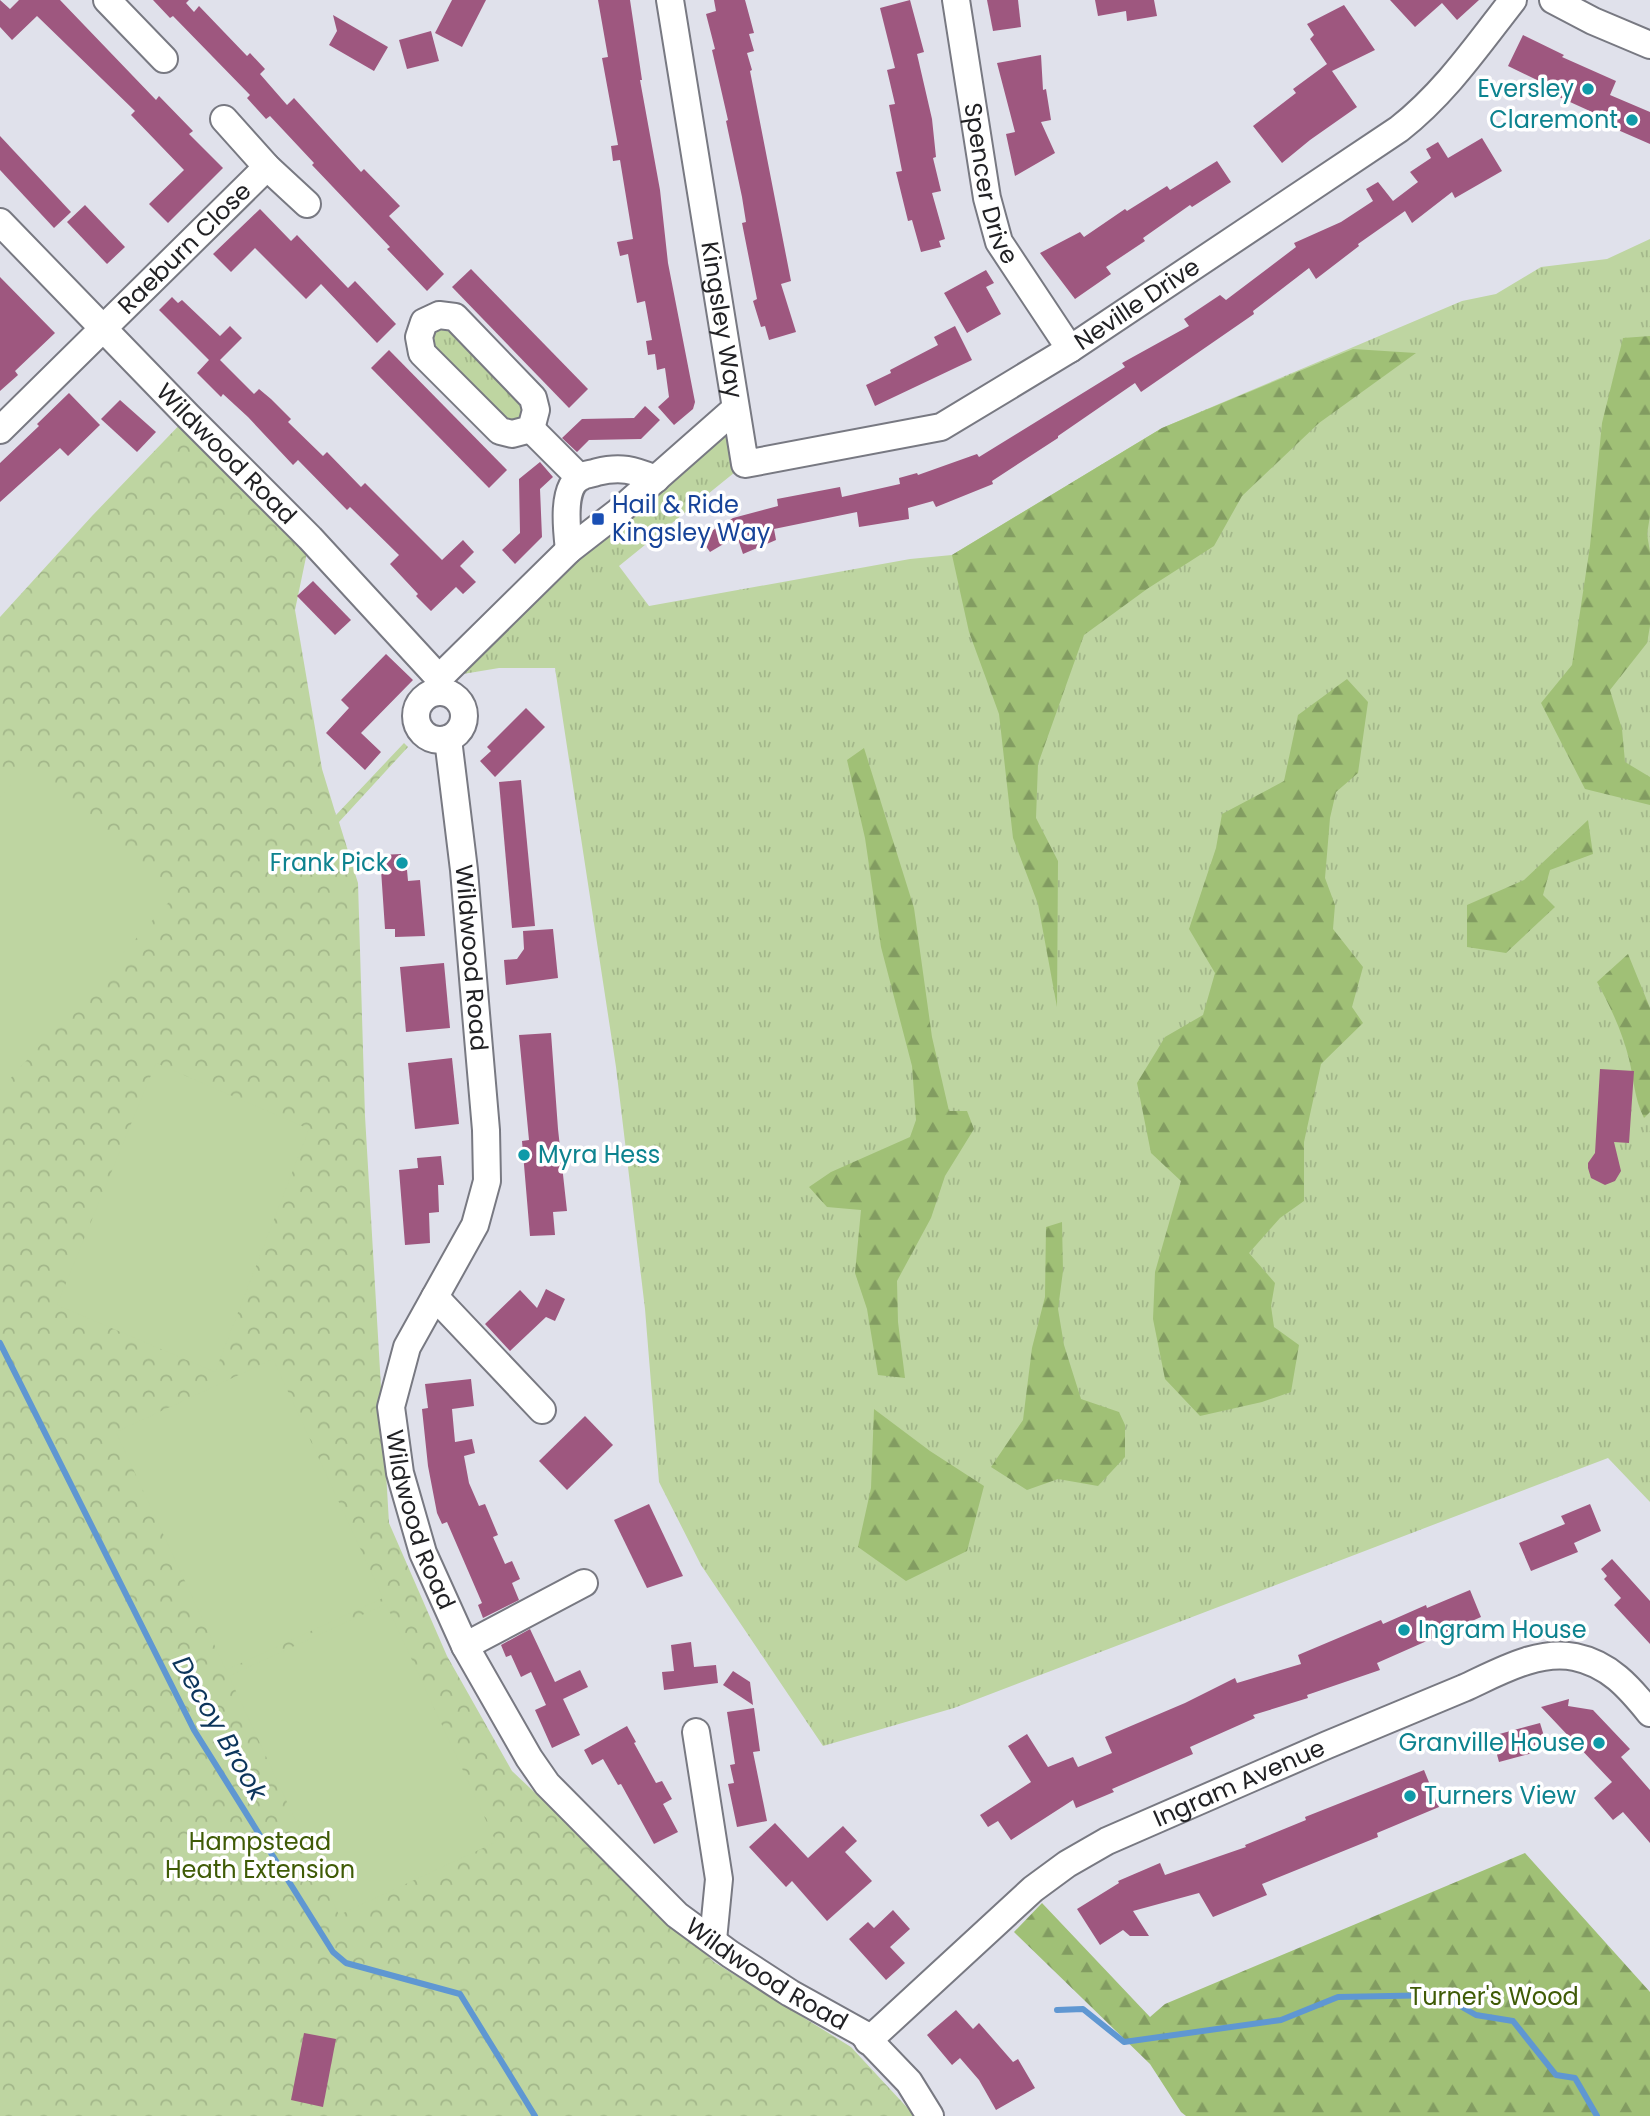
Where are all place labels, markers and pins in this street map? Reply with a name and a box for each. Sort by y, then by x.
place label: Eversley [1478,72,1574,105]
marker: Eversley [1580,81,1596,97]
place label: Claremont [1489,103,1618,136]
marker: Claremont [1624,112,1640,128]
place label: Hail & Ride Kingsley Way [612,488,771,549]
marker: Hail & Ride Kingsley Way [590,511,606,527]
place label: Frank Pick [270,846,389,879]
marker: Frank Pick [394,855,410,871]
place label: Myra Hess [538,1138,660,1171]
marker: Myra Hess [516,1147,532,1163]
place label: Ingram House [1418,1613,1587,1646]
marker: Ingram House [1396,1622,1412,1638]
place label: Granville House [1399,1726,1585,1759]
marker: Granville House [1591,1735,1607,1751]
place label: Turners View [1424,1779,1576,1812]
marker: Turners View [1402,1788,1418,1804]

